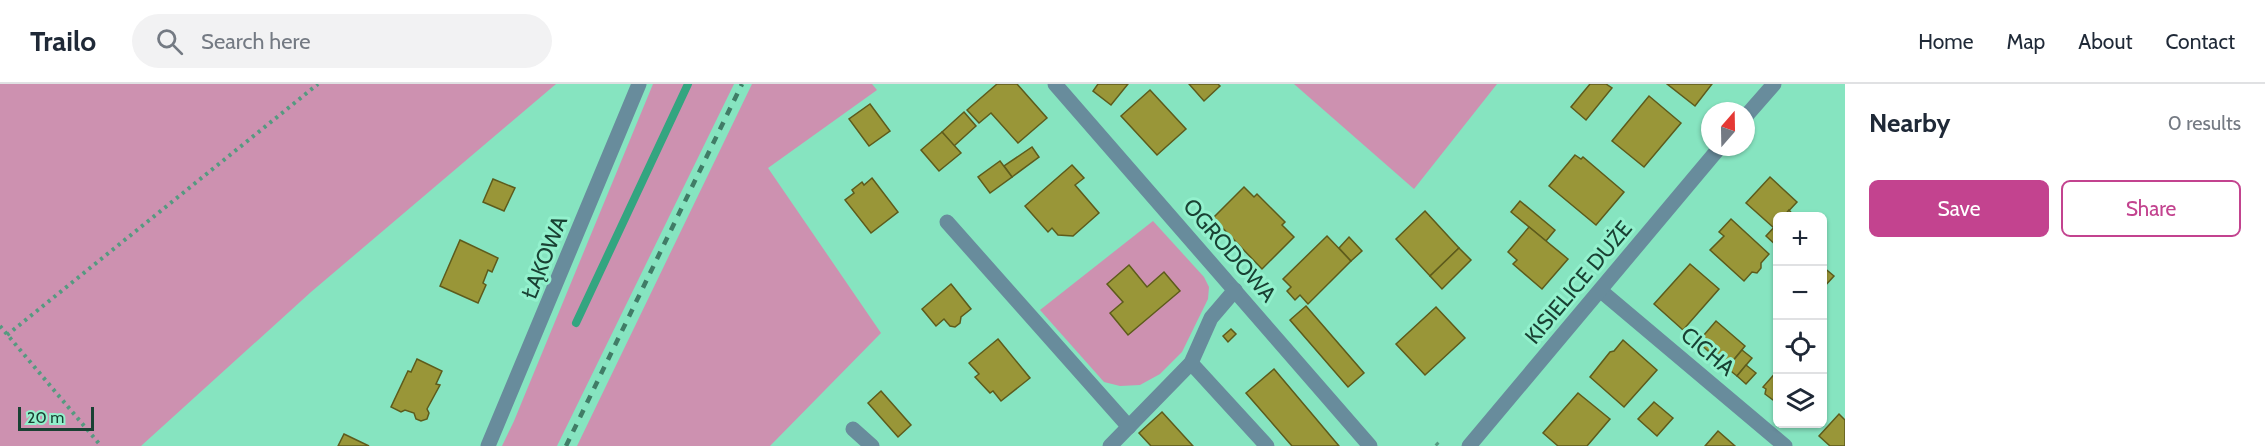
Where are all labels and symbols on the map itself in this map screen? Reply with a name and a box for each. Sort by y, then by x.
north arrow [1701,102,1755,156]
street label: OGRODOWA [1177,193,1282,308]
street label: ŁĄKOWA [516,212,573,302]
street label: KISIELICE DUŻE [1519,215,1638,349]
street label: CICHA [1675,321,1740,382]
scale bar [18,404,94,432]

